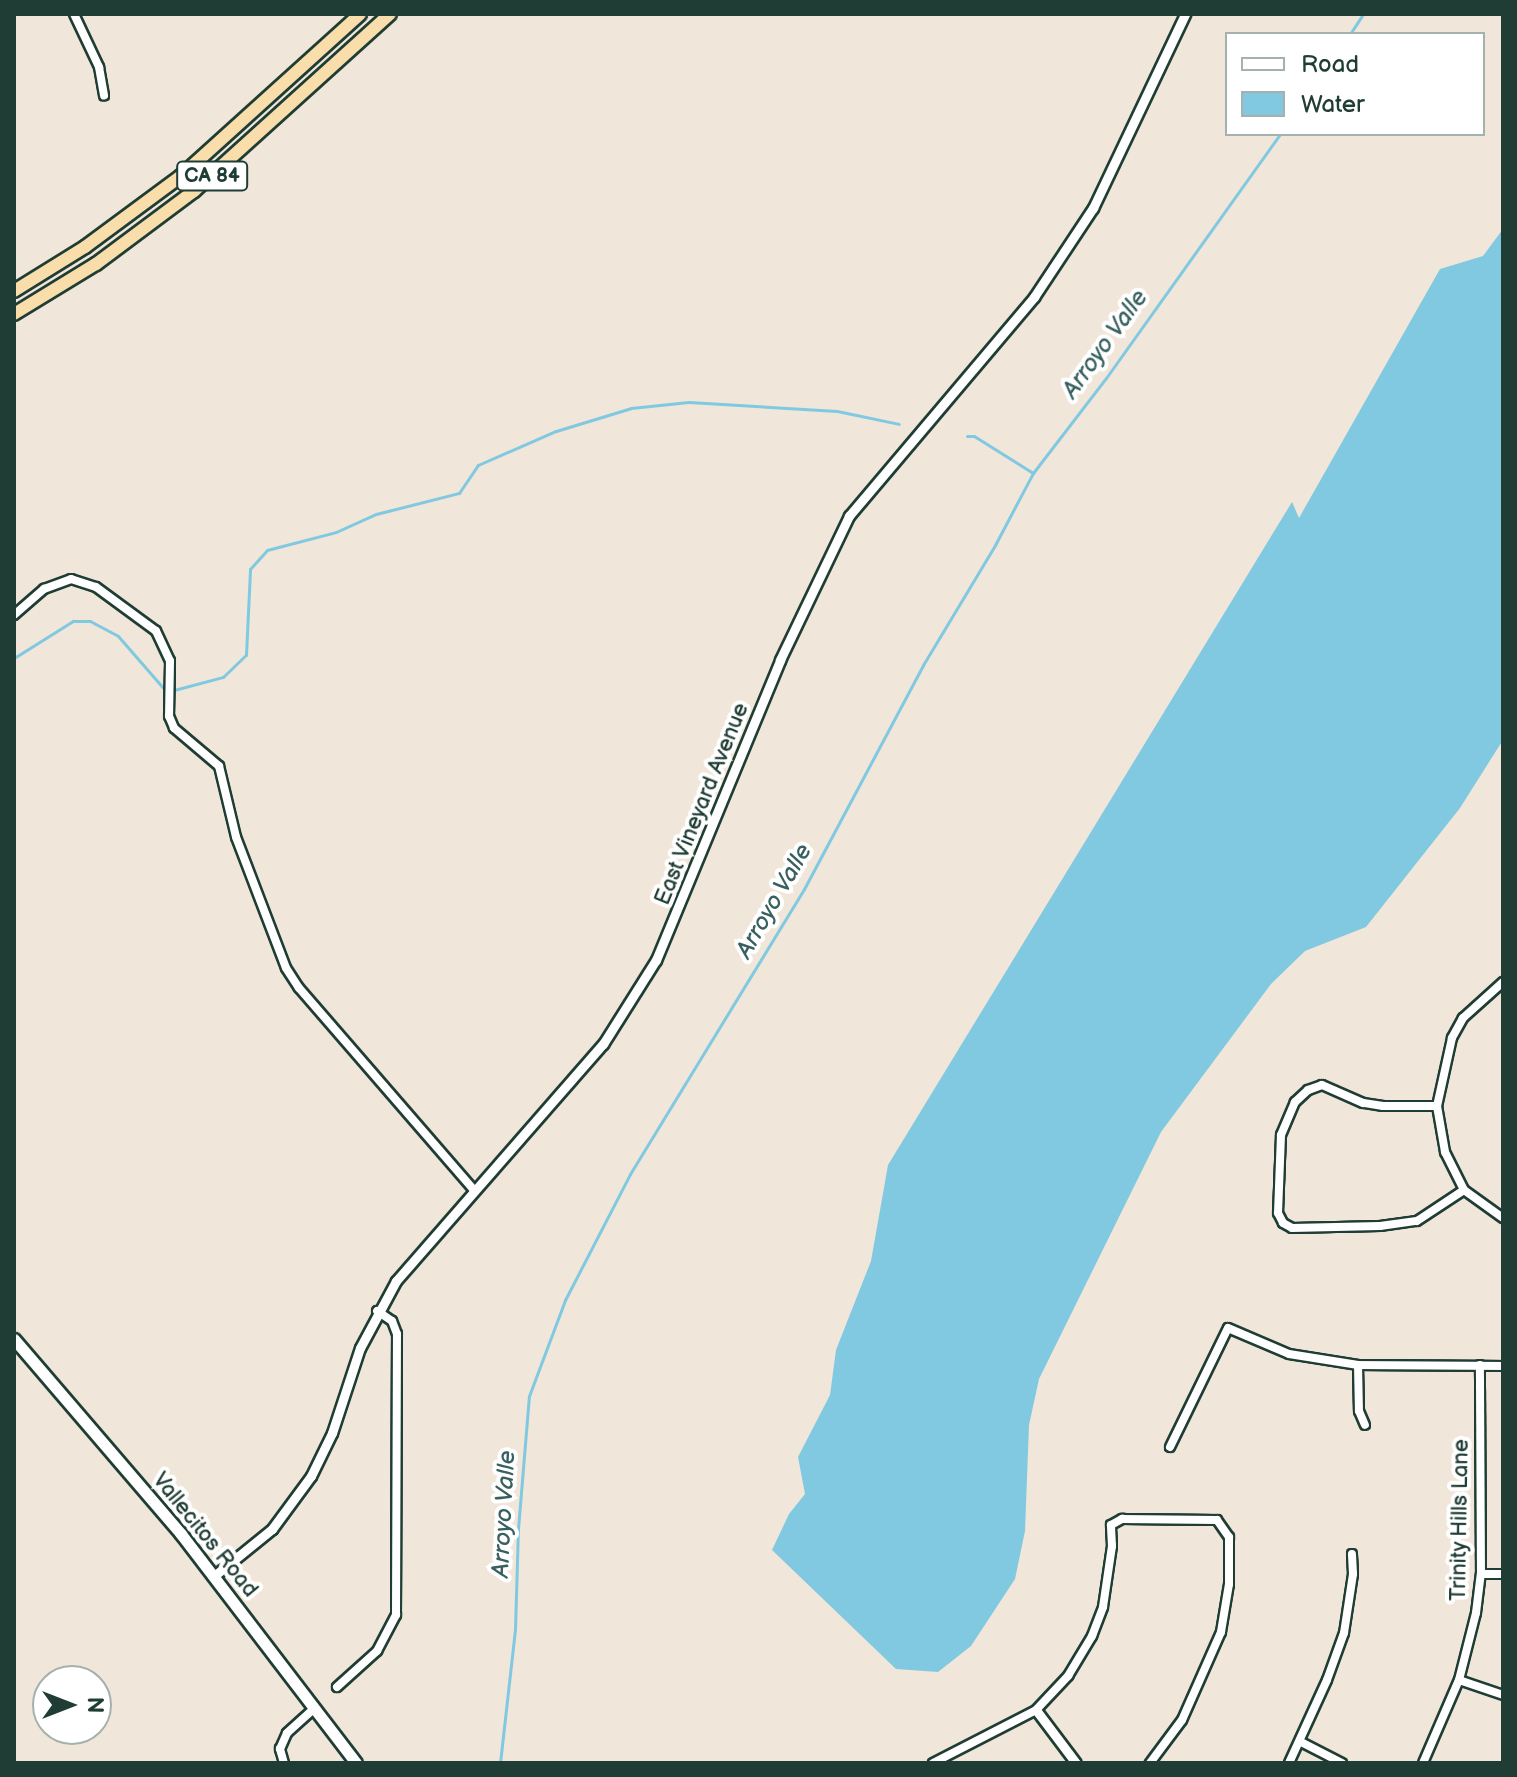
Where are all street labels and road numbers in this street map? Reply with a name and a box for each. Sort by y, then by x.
road number: CA 84 [176,160,248,192]
street label: East Vineyard Avenue [649,699,755,909]
street label: Trinity Hills Lane [1445,1438,1475,1602]
street label: Vallecitos Road [147,1467,263,1603]

